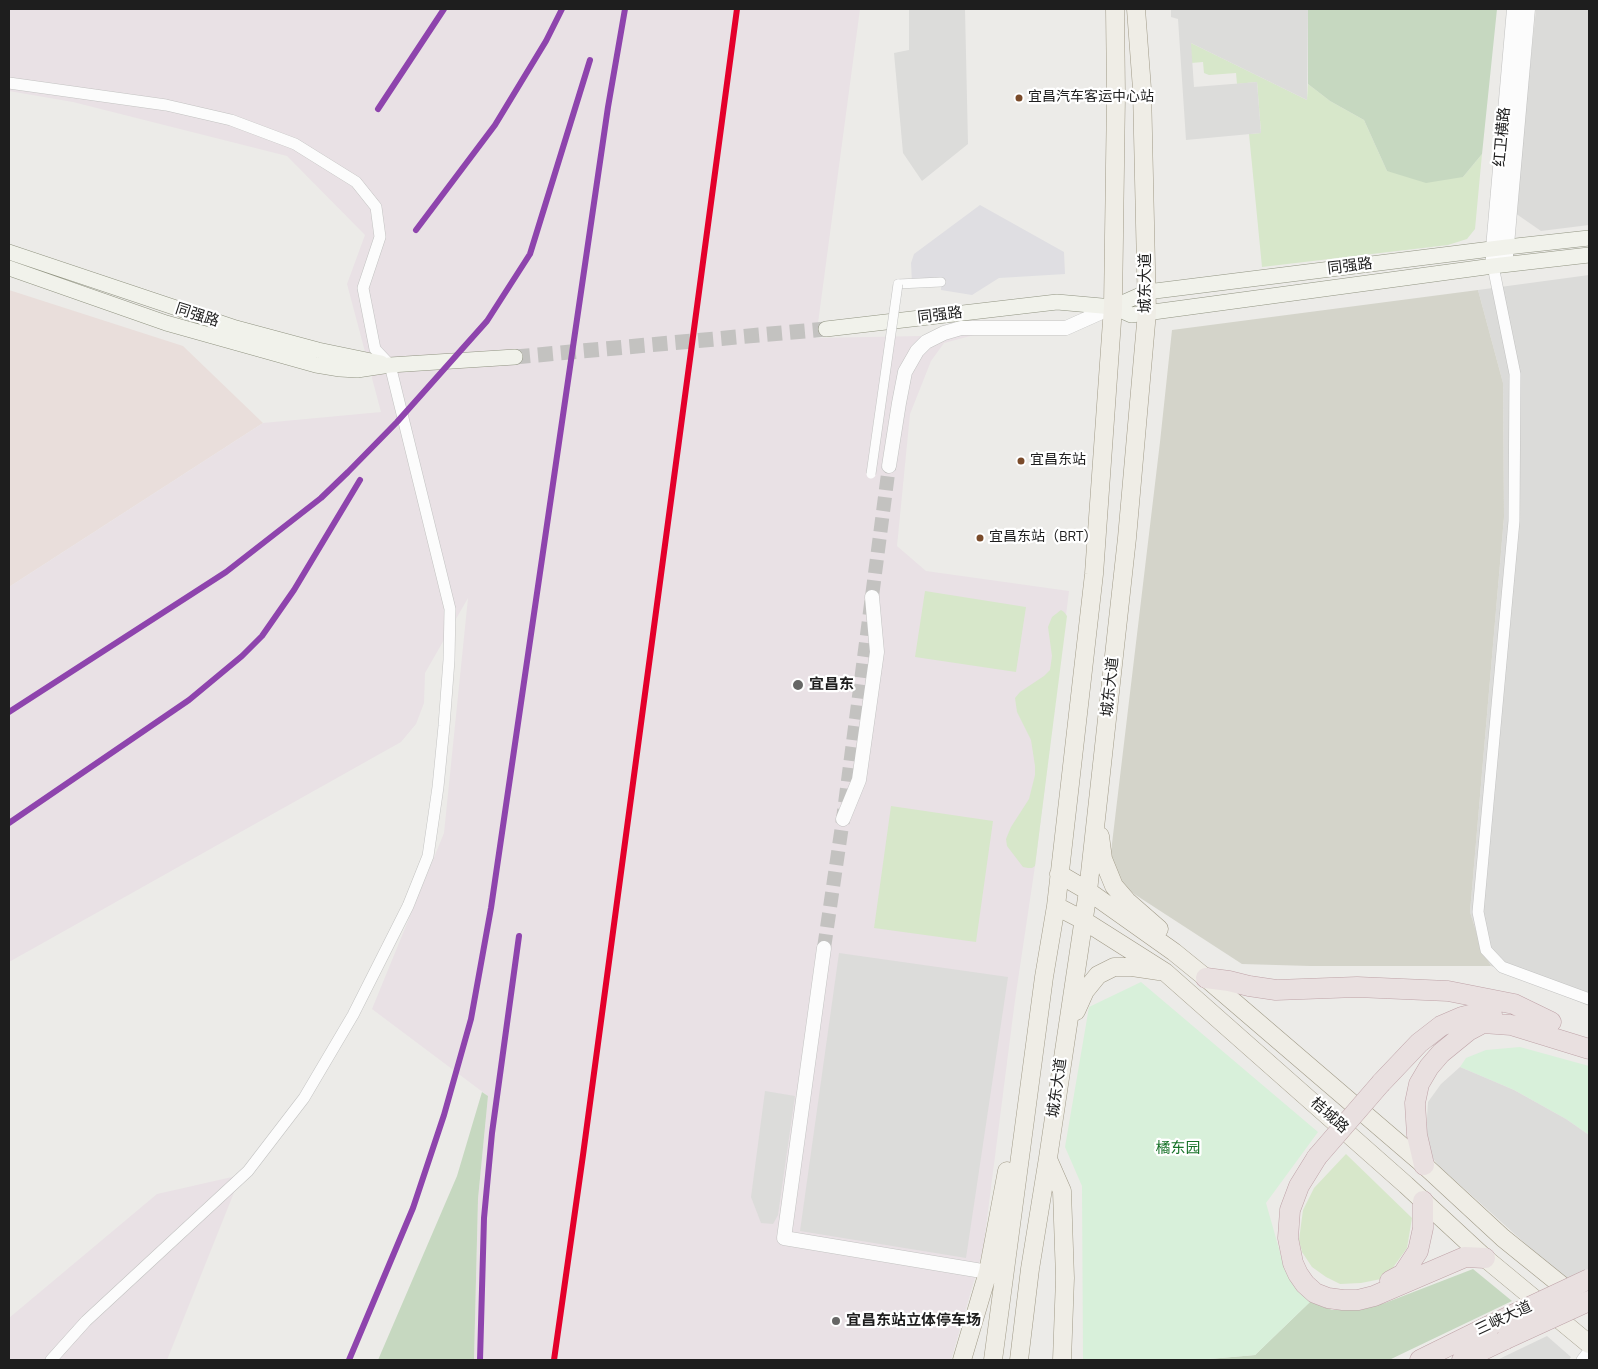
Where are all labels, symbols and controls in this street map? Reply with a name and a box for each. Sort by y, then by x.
place label: 宜昌汽车客运中心站 [1028,90,1154,106]
marker: 宜昌汽车客运中心站 [1014,93,1024,103]
street label: 红卫横路 [1491,106,1515,168]
street label: 城东大道 [1137,253,1155,313]
street label: 同强路 [1327,255,1373,279]
street label: 同强路 [173,300,221,332]
street label: 同强路 [917,304,963,328]
place label: 宜昌东站 [1030,453,1086,469]
marker: 宜昌东站 [1016,456,1026,466]
place label: 宜昌东站（BRT） [989,530,1097,546]
marker: 宜昌东站（BRT） [975,533,985,543]
street label: 城东大道 [1099,656,1123,718]
place label: 宜昌东 [809,676,854,694]
marker: 宜昌东 [791,678,805,692]
street label: 城东大道 [1045,1057,1071,1119]
street label: 桔城路 [1306,1094,1352,1138]
park label: 橘东园 [1156,1140,1200,1158]
street label: 三峡大道 [1473,1298,1535,1340]
place label: 宜昌东站立体停车场 [846,1312,981,1330]
marker: 宜昌东站立体停车场 [830,1315,842,1327]

